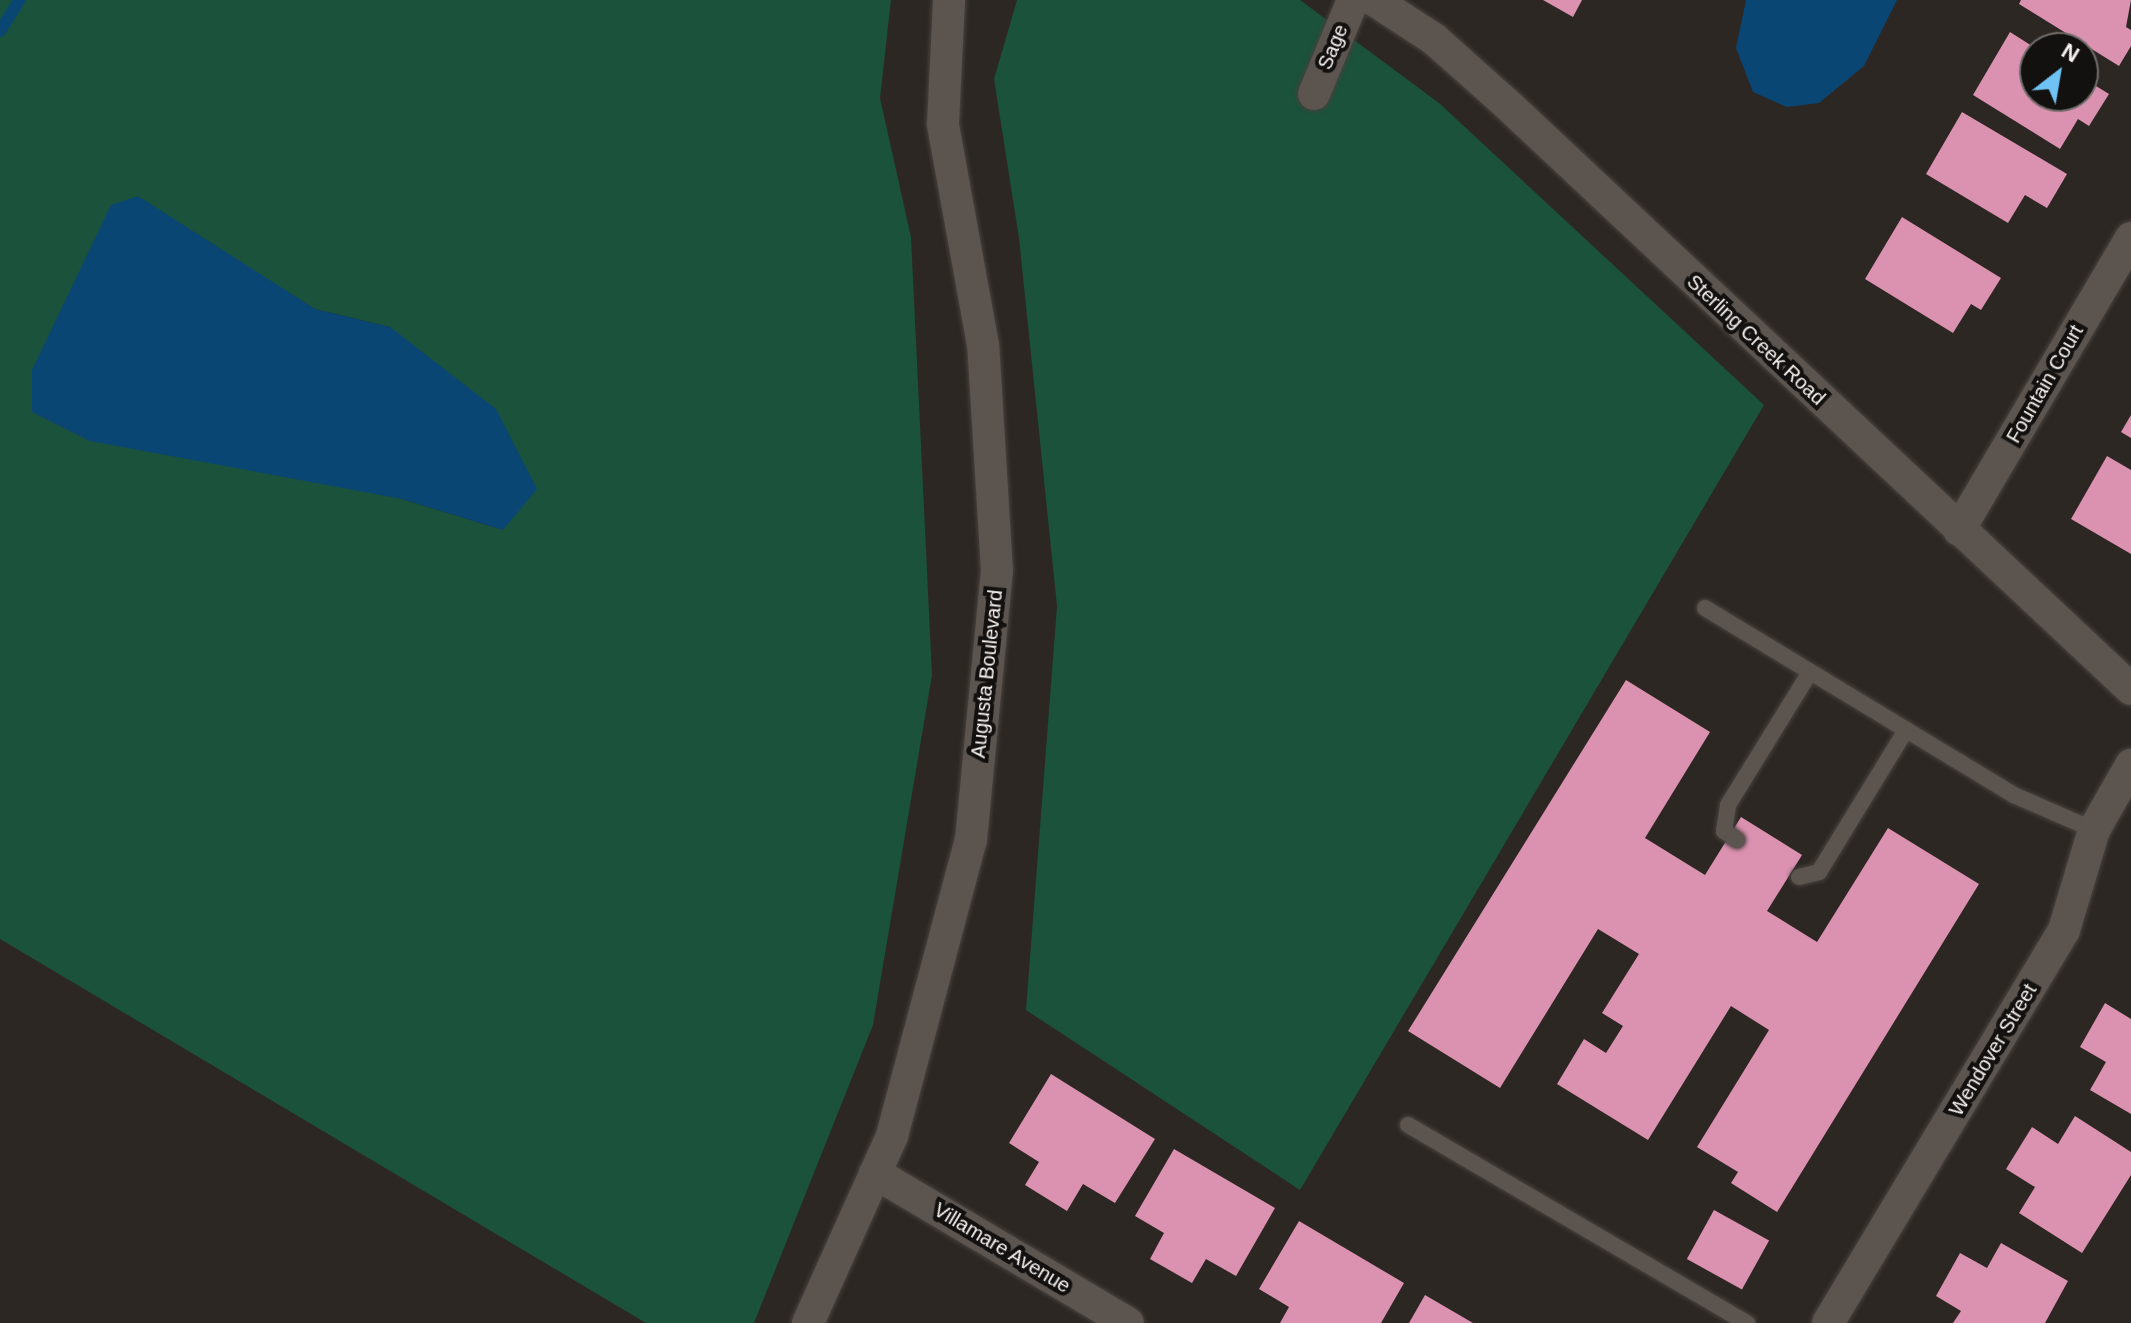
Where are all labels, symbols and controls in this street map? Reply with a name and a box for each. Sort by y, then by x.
street label: Sage [1313,21,1353,73]
north arrow [2019,32,2099,112]
text: N [2057,38,2084,68]
street label: Sterling Creek Road [1682,270,1830,410]
street label: Fountain Court [2002,321,2088,447]
street label: Augusta Boulevard [966,589,1008,759]
street label: Wendover Street [1944,980,2042,1120]
street label: Villamare Avenue [929,1198,1075,1298]

